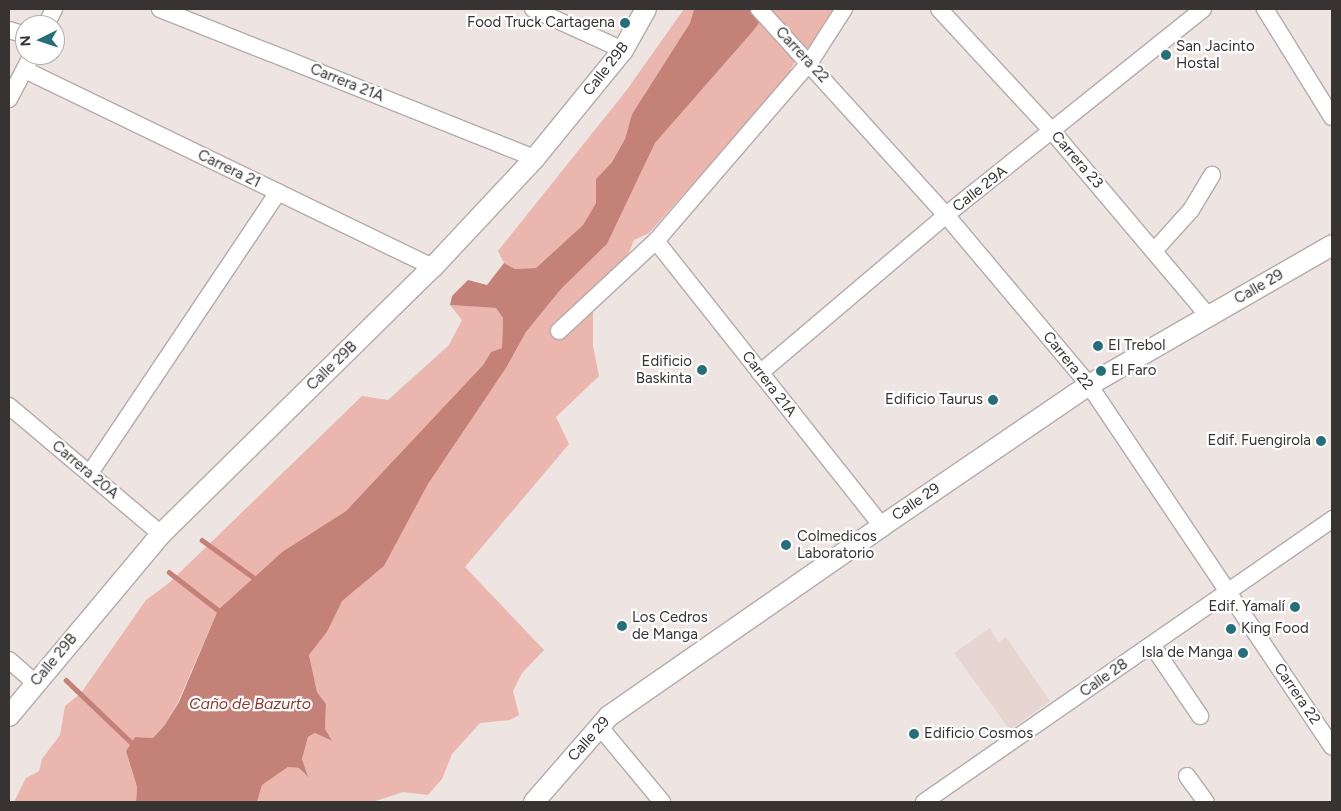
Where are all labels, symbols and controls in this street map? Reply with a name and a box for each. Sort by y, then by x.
place label: Food Truck Cartagena [467,14,615,32]
north arrow [15,15,65,65]
marker: Food Truck Cartagena [619,17,631,29]
street label: Carrera 22 [772,23,832,87]
text: N [17,35,34,47]
place label: San Jacinto Hostal [1176,37,1255,72]
street label: Calle 29B [580,39,632,99]
marker: San Jacinto Hostal [1160,49,1172,61]
street label: Carrera 21A [307,60,387,106]
street label: Carrera 23 [1047,128,1107,192]
street label: Carrera 21 [195,146,263,192]
street label: Calle 29A [949,162,1011,216]
street label: Calle 29 [1231,266,1287,308]
street label: Carrera 22 [1039,328,1097,394]
place label: El Trebol [1108,337,1166,355]
street label: Calle 29B [303,338,361,394]
marker: El Trebol [1092,340,1104,352]
street label: Carrera 21A [738,348,800,420]
place label: Edificio Baskinta [636,352,692,387]
place label: El Faro [1111,362,1156,380]
marker: Edificio Baskinta [696,364,708,376]
marker: El Faro [1095,365,1107,377]
place label: Edificio Taurus [885,391,983,409]
marker: Edificio Taurus [987,394,999,406]
place label: Edif. Fuengirola [1208,432,1311,450]
marker: Edif. Fuengirola [1315,435,1327,447]
street label: Carrera 20A [48,437,122,503]
street label: Calle 29 [889,479,943,525]
place label: Colmedicos Laboratorio [797,527,877,562]
marker: Colmedicos Laboratorio [779,538,793,552]
place label: Edif. Yamalí [1208,598,1285,616]
marker: Edif. Yamalí [1289,601,1301,613]
place label: Los Cedros de Manga [632,608,708,643]
marker: Los Cedros de Manga [616,620,628,632]
place label: King Food [1241,620,1309,638]
marker: King Food [1225,623,1237,635]
street label: Calle 29B [27,630,81,690]
place label: Isla de Manga [1141,644,1233,662]
marker: Isla de Manga [1237,647,1249,659]
street label: Calle 28 [1076,655,1132,701]
street label: Carrera 22 [1270,660,1324,728]
water label: Caño de Bazurto [189,694,311,714]
street label: Calle 29 [564,713,614,765]
place label: Edificio Cosmos [924,725,1033,743]
marker: Edificio Cosmos [908,728,920,740]

